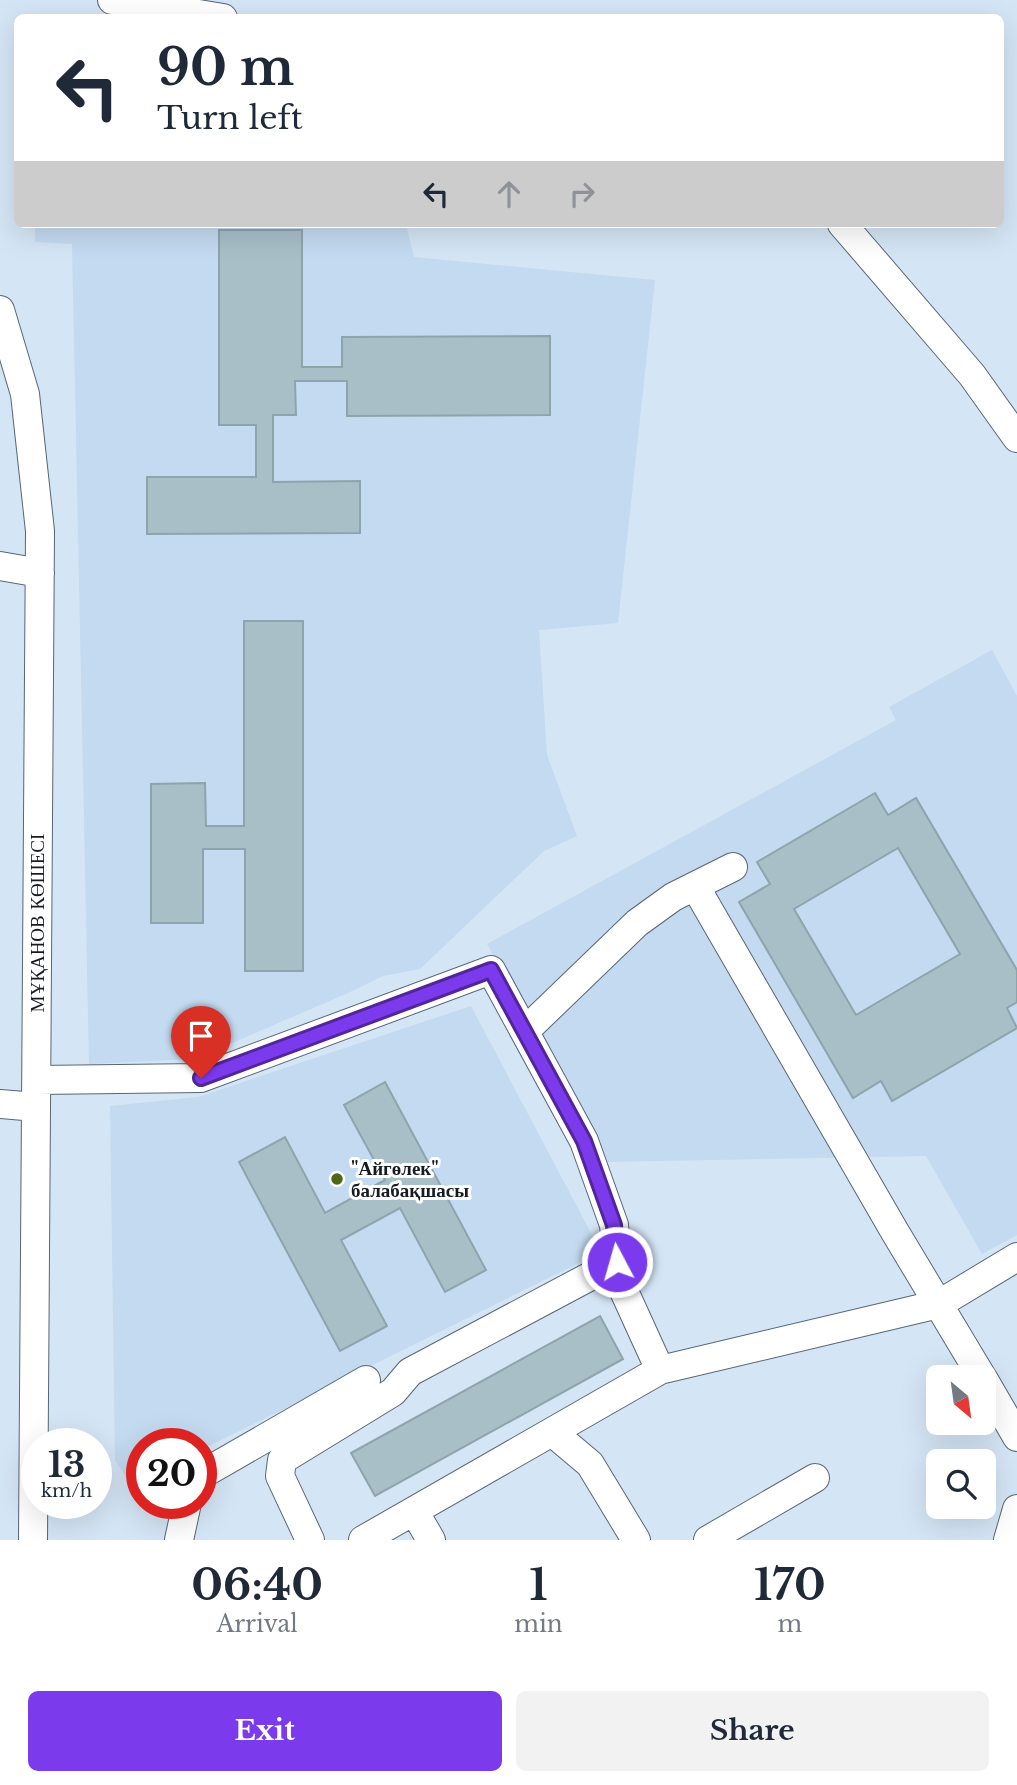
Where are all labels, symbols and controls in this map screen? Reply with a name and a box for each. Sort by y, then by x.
text: 90 m [157,37,294,98]
icon: left [42,42,133,133]
text: Turn left [157,98,303,138]
icon: left [417,175,455,213]
icon: ahead [490,175,528,213]
icon: right [563,175,601,213]
street label: МҰҚАНОВ КӨШЕСІ [26,834,49,1012]
pin [171,1006,231,1078]
icon: arrive [182,1017,220,1055]
place label: "Айгөлек" балабақшасы [351,1157,469,1202]
marker: "Айгөлек" балабақшасы [329,1171,345,1187]
position arrow [580,1225,654,1299]
north arrow [926,1365,996,1435]
map controls [926,1365,996,1519]
speed limit sign: 20 [126,1428,217,1519]
text: 13 [48,1443,85,1486]
button: search [926,1449,996,1519]
text: km/h [41,1480,92,1502]
text: 06:40 [191,1559,323,1611]
text: 1 [529,1559,548,1611]
text: 170 [754,1559,826,1611]
text: Arrival [216,1610,298,1638]
text: min [514,1610,563,1638]
text: m [777,1610,802,1638]
button: Exit [28,1691,502,1771]
button: Share [516,1691,989,1771]

